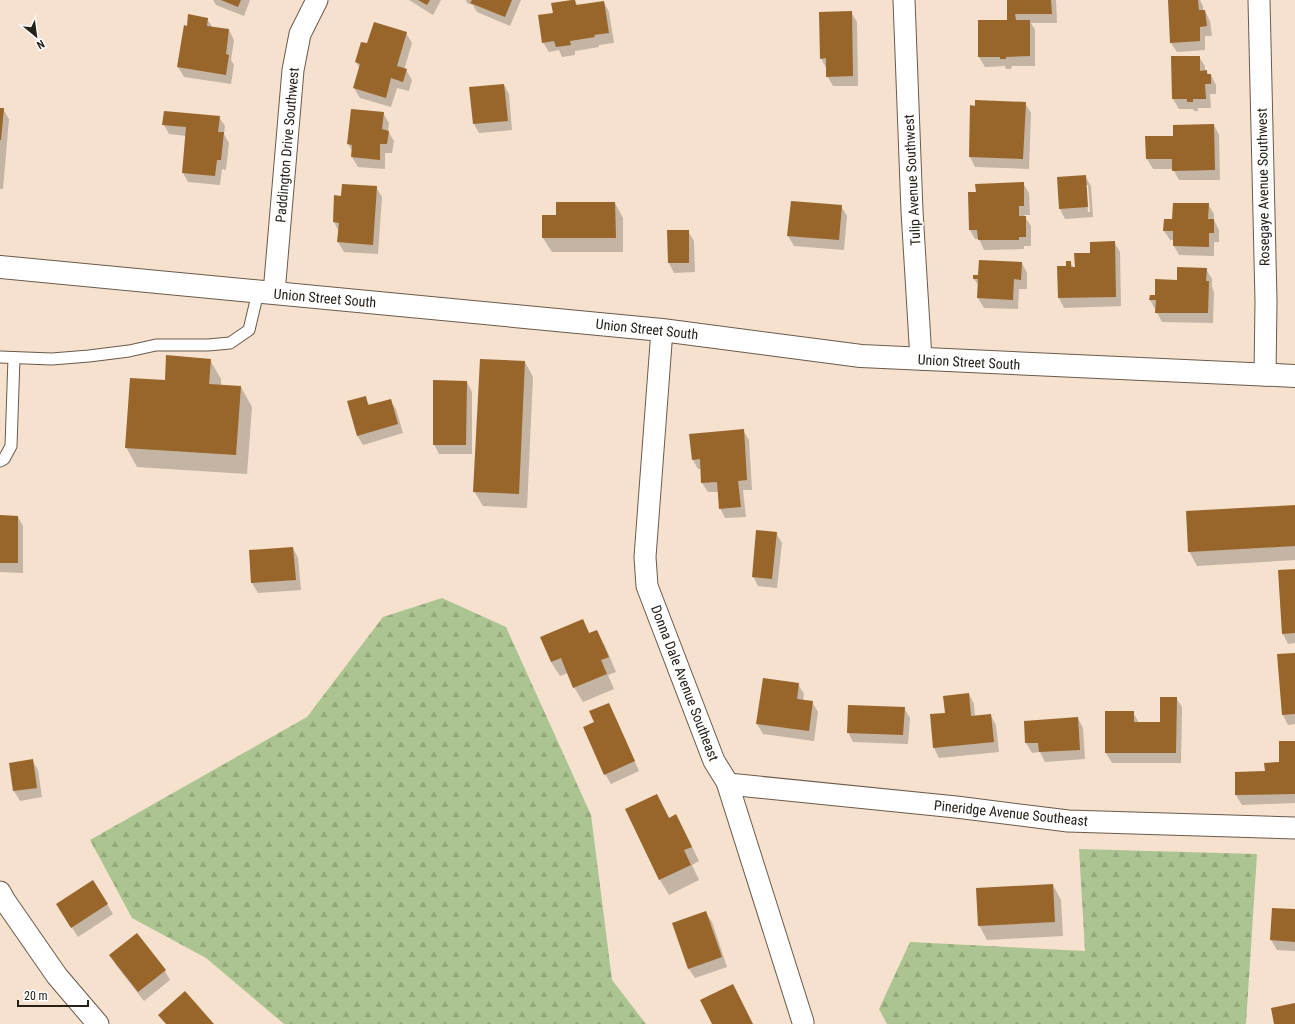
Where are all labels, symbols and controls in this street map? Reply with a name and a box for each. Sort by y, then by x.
north arrow [16,16,56,56]
text: N [34,37,47,52]
street label: Paddington Drive Southwest [272,67,302,223]
street label: Rosegaye Avenue Southwest [1254,108,1272,266]
street label: Tulip Avenue Southwest [901,114,923,246]
street label: Union Street South [273,286,377,310]
street label: Union Street South [595,316,699,342]
street label: Union Street South [917,351,1021,373]
street label: Donna Dale Avenue Southeast [648,603,722,763]
street label: Pineridge Avenue Southeast [933,797,1089,829]
scale bar [18,982,88,1008]
text: 20 m [24,989,48,1003]

